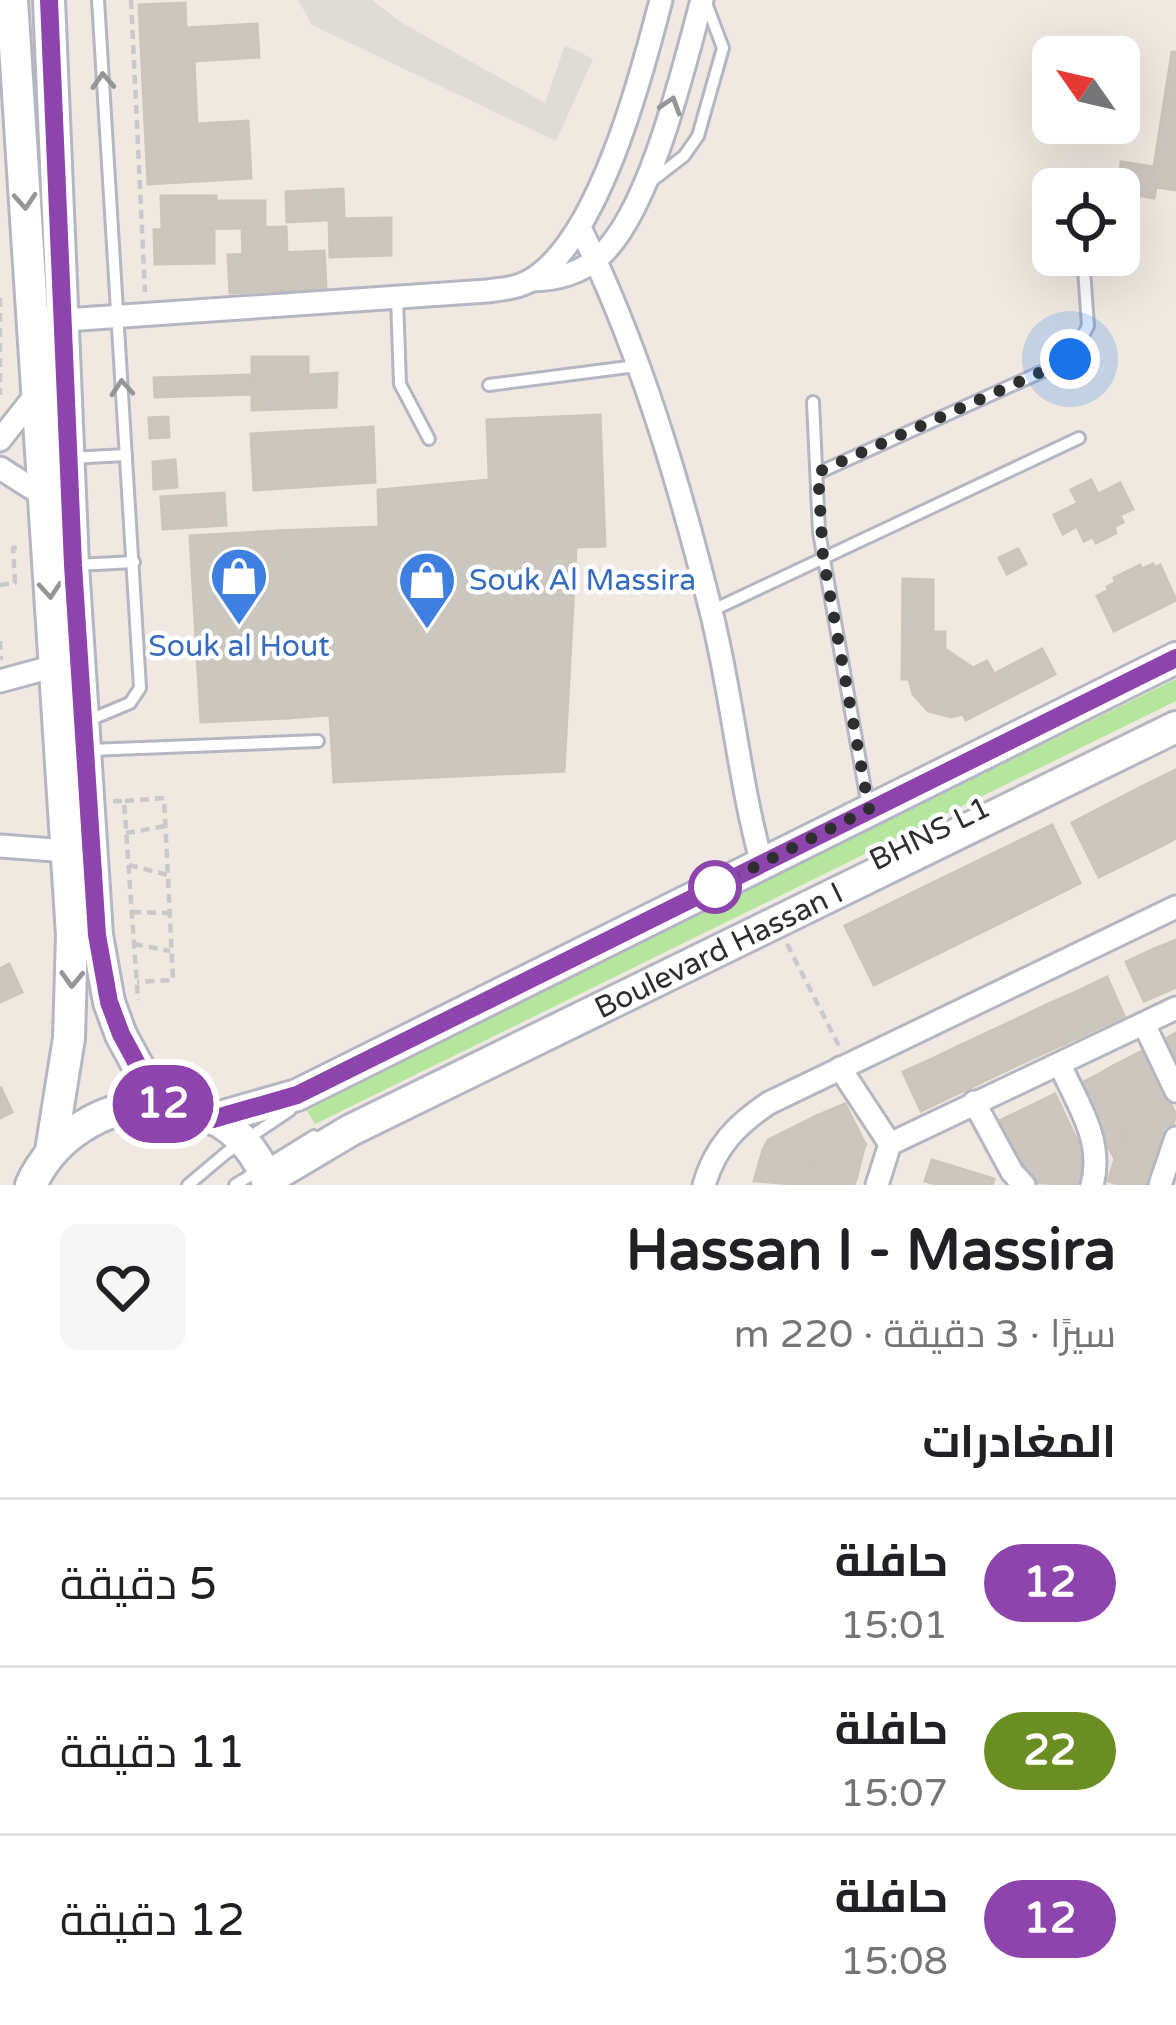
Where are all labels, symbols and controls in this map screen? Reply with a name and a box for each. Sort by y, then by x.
north arrow [1032,36,1140,144]
map controls [1032,36,1140,276]
one-way arrow [90,71,116,90]
one-way arrow [657,96,681,117]
button: locate [1032,168,1140,276]
one-way arrow [11,192,37,211]
your location [1040,329,1100,389]
one-way arrow [109,378,135,397]
shop icon: Souk al Hout [208,545,270,627]
shop icon: Souk Al Massira [396,549,458,631]
place label: Souk Al Massira [469,562,696,599]
one-way arrow [36,581,62,600]
place label: Souk al Hout [148,628,330,665]
street label: BHNS L1 [863,789,997,879]
unlabelled marker [690,862,740,912]
street label: Boulevard Hassan I [588,874,849,1027]
one-way arrow [59,970,85,989]
line badge: 12 [109,1065,217,1143]
text: 12 [137,1078,189,1129]
text: Hassan I - Massira [626,1217,1116,1285]
button: heart [60,1224,186,1350]
text: سيرًا · 3 دقيقة · 220 m [734,1311,1116,1358]
text: المغادرات [922,1416,1116,1470]
text: حافلة [835,1535,948,1589]
text: 12 [1024,1557,1076,1608]
text: 5 دقيقة [60,1558,217,1612]
text: 15:01 [840,1602,948,1649]
text: حافلة [835,1703,948,1757]
text: 22 [1024,1725,1076,1776]
text: 11 دقيقة [60,1726,245,1780]
text: 15:07 [840,1770,948,1817]
text: حافلة [835,1871,948,1925]
text: 12 [1024,1893,1076,1944]
text: 12 دقيقة [60,1894,245,1948]
text: 15:08 [840,1938,948,1985]

